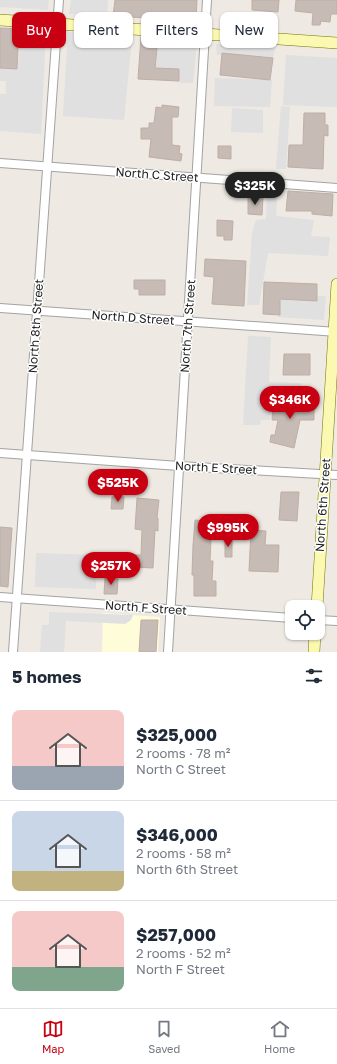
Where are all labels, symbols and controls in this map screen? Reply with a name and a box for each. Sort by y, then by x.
chip: Buy [12,12,66,48]
chip: Rent [74,12,133,48]
chip: Filters [141,12,212,48]
chip: New [220,12,278,48]
street label: North C Street [115,164,199,185]
pin: $325K [227,172,283,206]
text: $325K [234,177,276,193]
street label: North 8th Street [25,278,46,374]
street label: North 7th Street [177,279,198,373]
street label: North D Street [91,307,175,328]
pin: $346K [262,386,318,420]
text: $346K [269,391,311,407]
street label: North 6th Street [312,457,333,553]
street label: North E Street [175,458,258,477]
pin: $525K [90,469,146,503]
text: $525K [97,474,139,490]
pin: $995K [200,514,256,548]
text: $995K [207,519,249,535]
pin: $257K [83,552,139,586]
text: $257K [90,557,132,573]
street label: North F Street [105,597,188,618]
map controls [285,600,325,640]
button: locate [285,600,325,640]
icon: filters [303,665,325,687]
text: 5 homes [12,666,82,687]
text: $325,000 [136,724,217,745]
icon: home [44,726,92,774]
text: 2 rooms · 78 m² [136,745,230,761]
text: North C Street [136,761,226,777]
text: $346,000 [136,824,218,845]
icon: home [44,827,92,875]
text: 2 rooms · 58 m² [136,845,231,861]
text: North 6th Street [136,861,238,877]
text: $257,000 [136,924,216,945]
icon: home [44,927,92,975]
text: 2 rooms · 52 m² [136,945,231,961]
text: North F Street [136,961,225,977]
tab: Map [42,1018,64,1055]
tab: Saved [148,1018,180,1055]
tab: Home [264,1018,295,1055]

